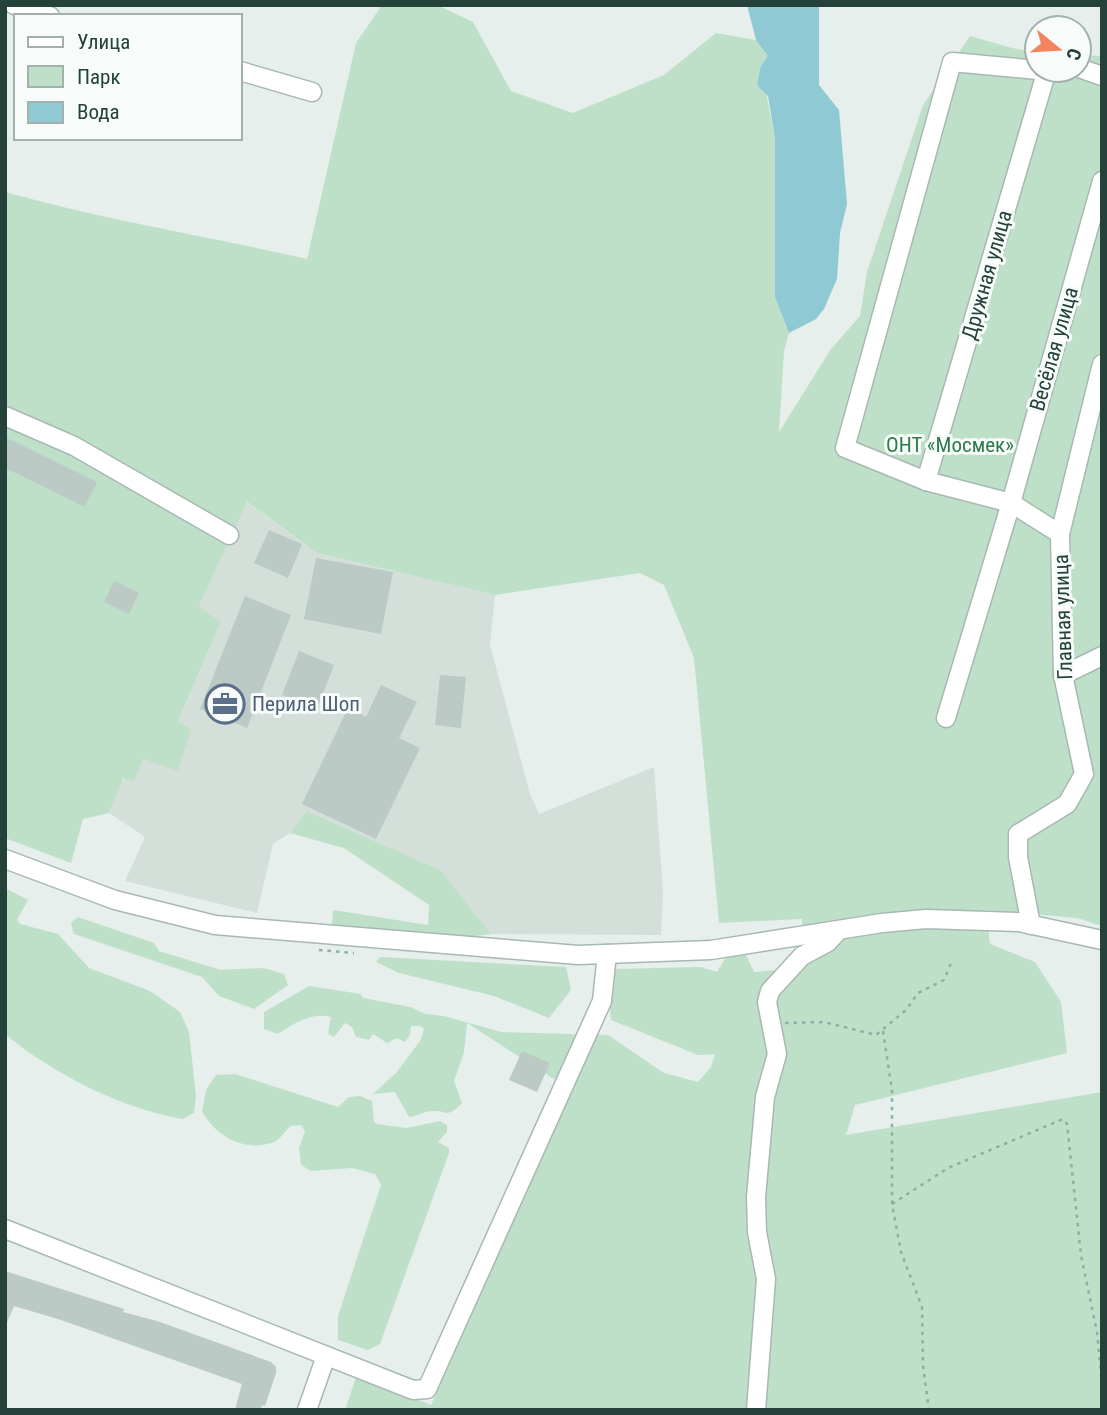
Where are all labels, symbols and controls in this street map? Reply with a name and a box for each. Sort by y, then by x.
legend [14,14,242,140]
north arrow [1023,14,1093,84]
text: Улица [77,30,130,54]
text: С [1061,45,1086,63]
text: Парк [77,65,121,89]
text: Вода [77,100,120,124]
street label: Дружная улица [957,208,1017,342]
street label: Весёлая улица [1025,284,1083,414]
park label: ОНТ «Мосмек» [886,433,1014,457]
street label: Главная улица [1049,554,1077,680]
office icon: Перила Шоп [204,683,246,725]
place label: Перила Шоп [252,692,360,716]

